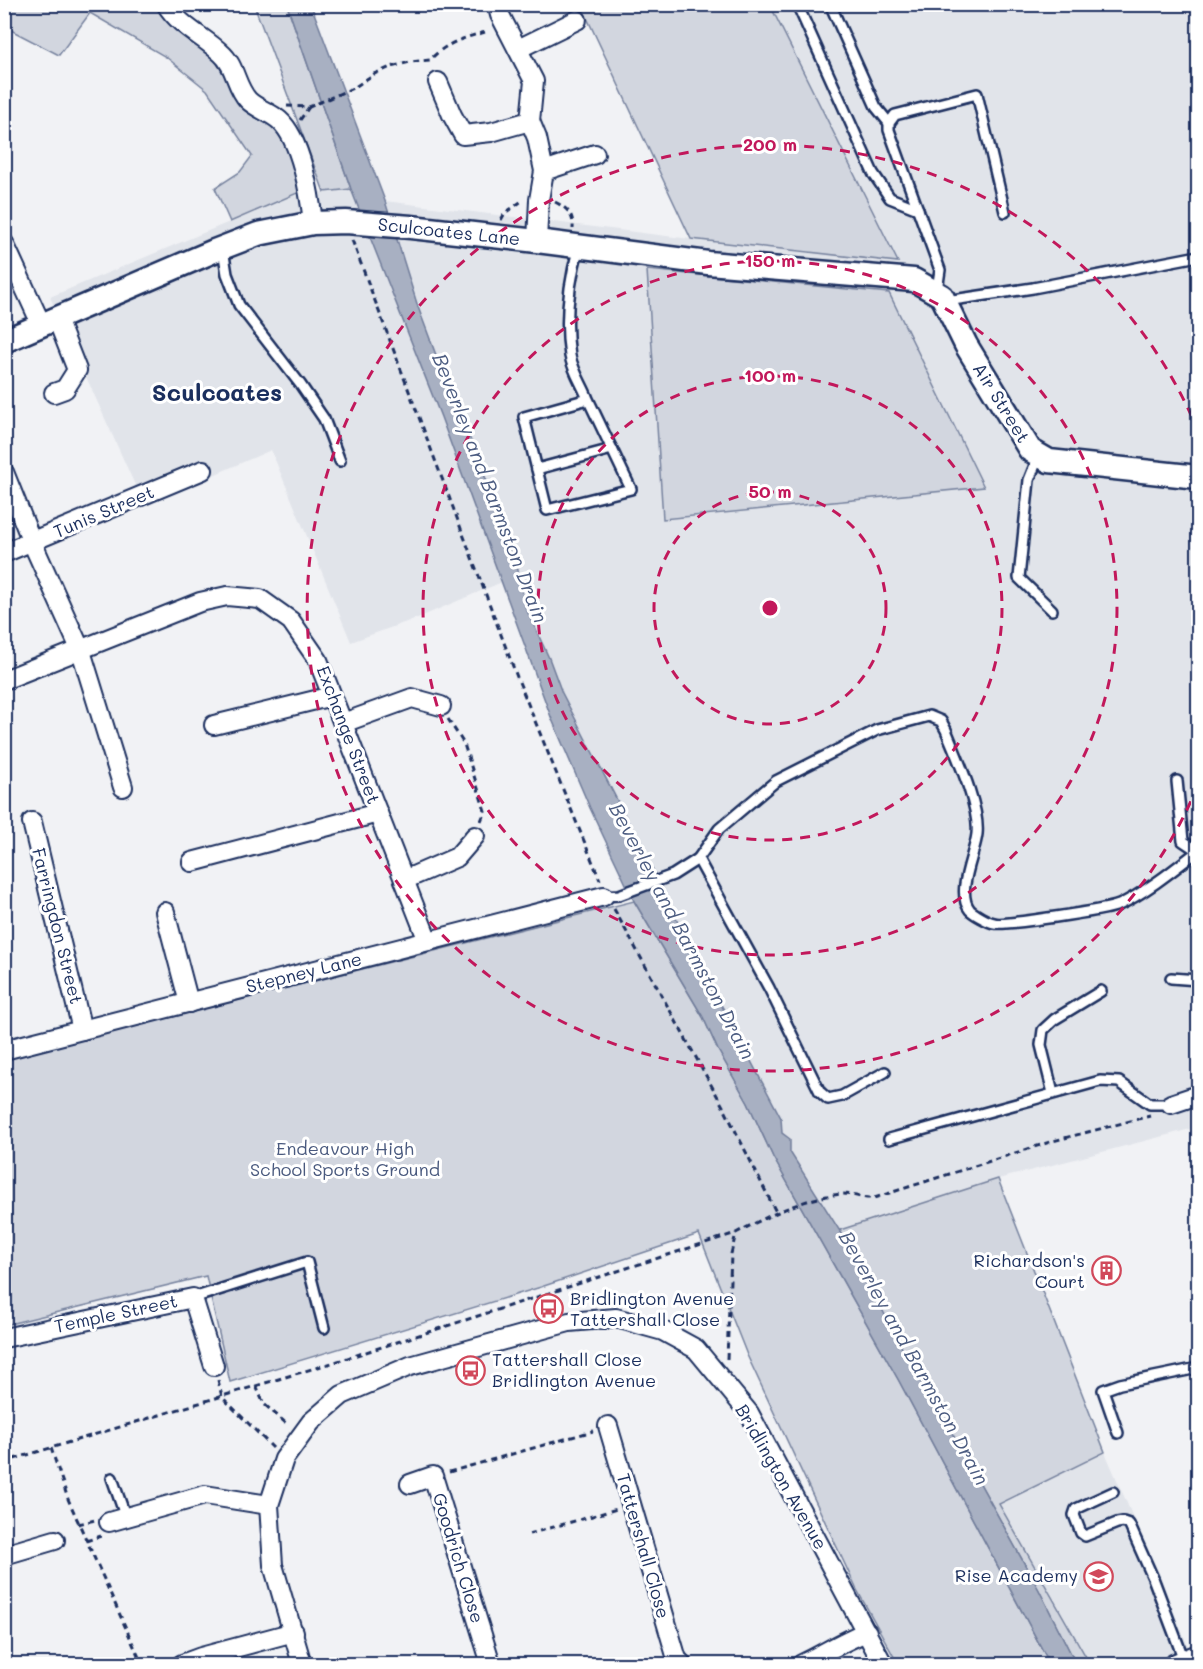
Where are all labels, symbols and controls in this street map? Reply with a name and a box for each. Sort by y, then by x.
text: 200 m [743,132,797,156]
street label: Sculcoates Lane [377,212,521,250]
text: 150 m [745,248,795,272]
water label: Beverley and Barmston Drain [427,349,554,626]
street label: Air Street [968,358,1036,447]
text: 100 m [744,363,796,387]
district label: Sculcoates [152,376,282,407]
street label: Tunis Street [50,479,158,543]
text: 50 m [749,479,791,503]
centre of rings [760,598,780,618]
street label: Exchange Street [312,662,386,807]
water label: Beverley and Barmston Drain [604,798,762,1063]
street label: Farringdon Street [27,845,89,1006]
street label: Stepney Lane [243,946,364,998]
park label: Endeavour High School Sports Ground [250,1136,440,1181]
water label: Beverley and Barmston Drain [834,1226,996,1489]
place label: Richardson's Court [973,1248,1085,1293]
building icon: Richardson's Court [1090,1255,1122,1287]
place label: Bridlington Avenue Tattershall Close [570,1286,734,1331]
street label: Temple Street [52,1288,180,1338]
bus stop icon: Bridlington Avenue Tattershall Close [533,1293,565,1325]
place label: Tattershall Close Bridlington Avenue [492,1347,656,1392]
bus stop icon: Tattershall Close Bridlington Avenue [455,1354,487,1386]
street label: Bridlington Avenue [730,1399,833,1554]
street label: Tattershall Close [612,1470,676,1621]
street label: Goodrich Close [428,1490,490,1626]
school or university icon: Rise Academy [1083,1560,1115,1592]
place label: Rise Academy [955,1563,1078,1587]

